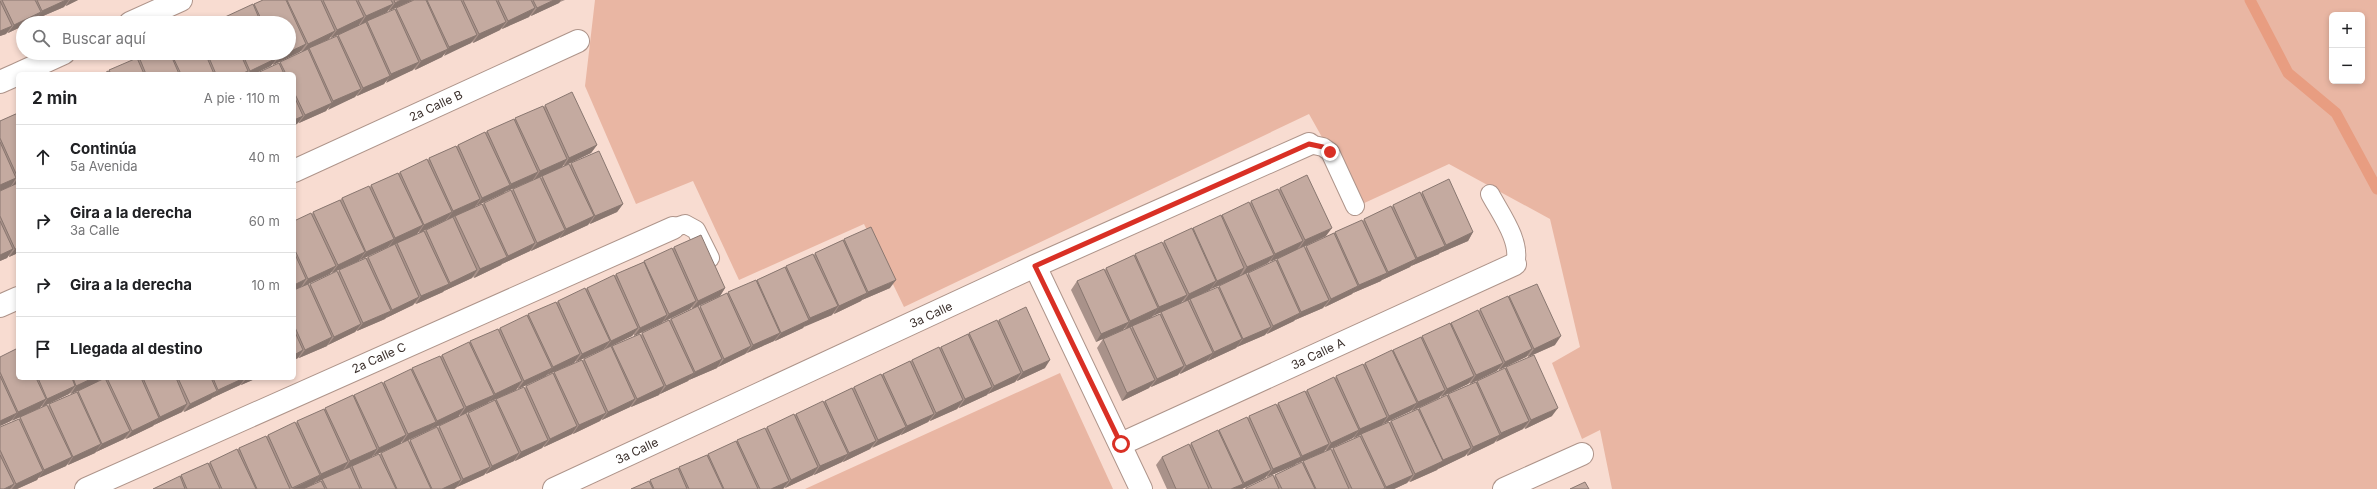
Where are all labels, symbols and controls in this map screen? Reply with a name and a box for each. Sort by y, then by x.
map controls [2329,12,2365,84]
button: + [2329,12,2365,48]
search box [16,16,296,60]
icon: search [30,27,52,49]
text: Buscar aquí [62,29,146,48]
button: − [2329,48,2365,84]
street label: 2a Calle B [407,87,465,124]
text: 2 min [32,88,77,108]
text: A pie · 110 m [204,90,280,106]
text: Continúa [70,139,137,158]
route end [1321,143,1339,161]
icon: ahead [32,146,54,168]
text: 40 m [248,149,280,165]
text: 5a Avenida [70,158,138,174]
text: Gira a la derecha [70,203,192,222]
icon: right [32,210,54,232]
text: 60 m [249,213,280,229]
text: 3a Calle [70,222,120,238]
icon: right [32,274,54,296]
text: Gira a la derecha [70,275,192,294]
text: 10 m [251,277,280,293]
street label: 3a Calle [907,298,955,331]
street label: 3a Calle A [1289,335,1347,372]
icon: arrive [32,338,54,360]
text: Llegada al destino [70,339,203,358]
street label: 2a Calle C [349,339,408,376]
street label: 3a Calle [613,434,661,467]
route start [1112,435,1130,453]

